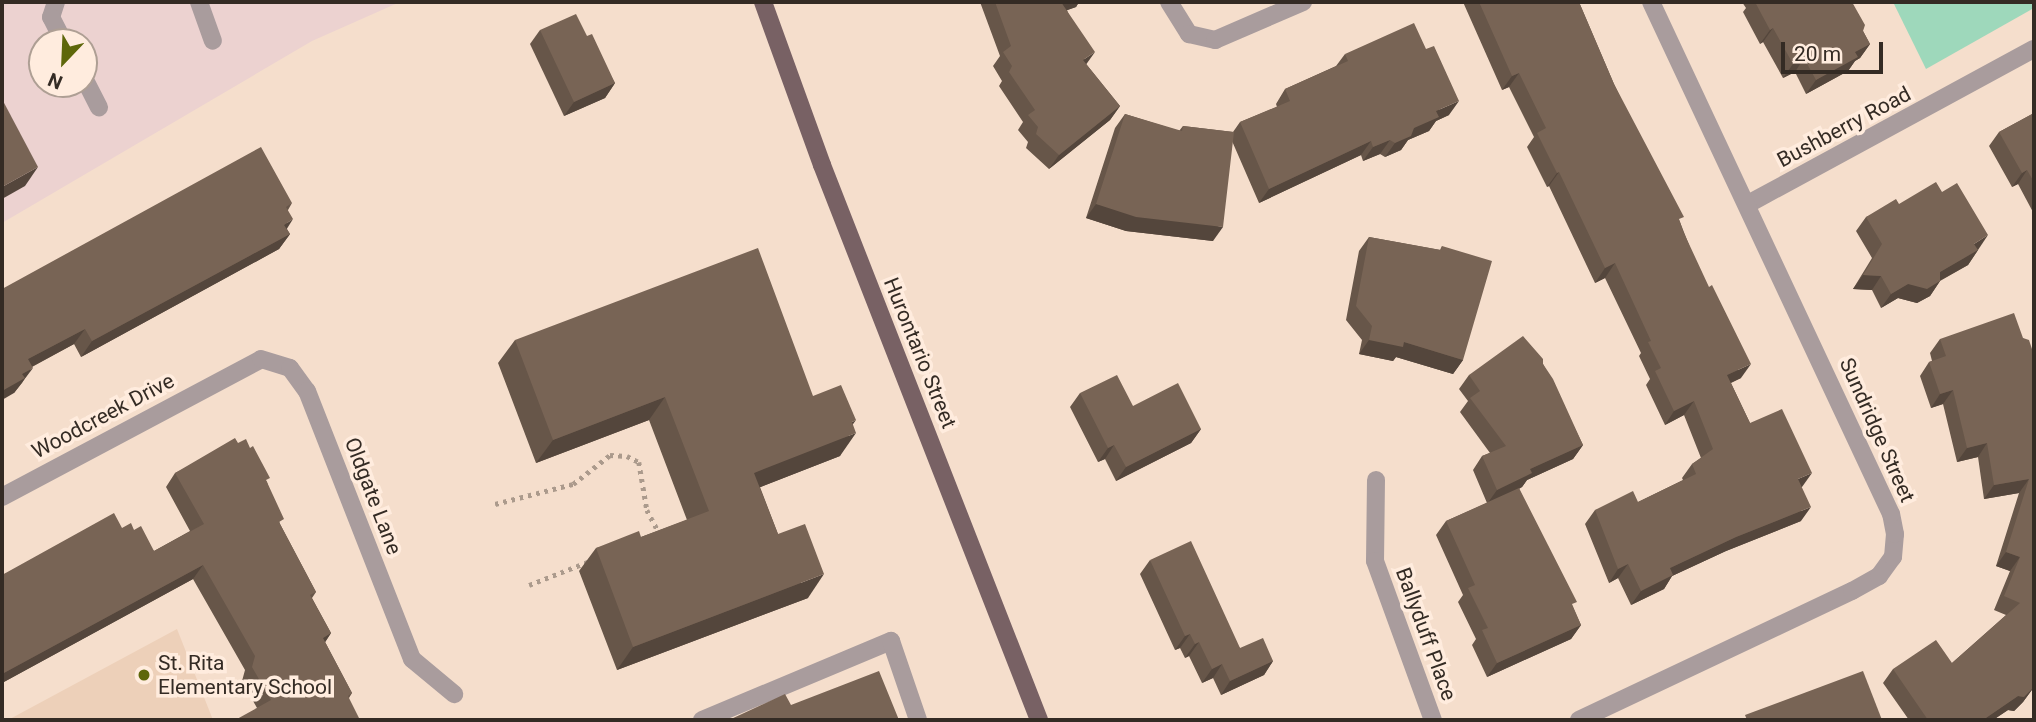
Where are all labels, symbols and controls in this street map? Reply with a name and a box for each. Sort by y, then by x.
north arrow [28,28,98,98]
scale bar [1784,28,1885,72]
text: 20 m [1794,42,1841,66]
text: N [45,68,66,94]
street label: Bushberry Road [1773,81,1915,173]
street label: Hurontario Street [878,274,962,432]
street label: Sundridge Street [1834,354,1920,506]
street label: Woodcreek Drive [28,368,178,464]
street label: Oldgate Lane [339,434,407,558]
street label: Ballyduff Place [1390,564,1462,704]
place label: St. Rita Elementary School [158,650,332,700]
marker: St. Rita Elementary School [136,667,152,683]

